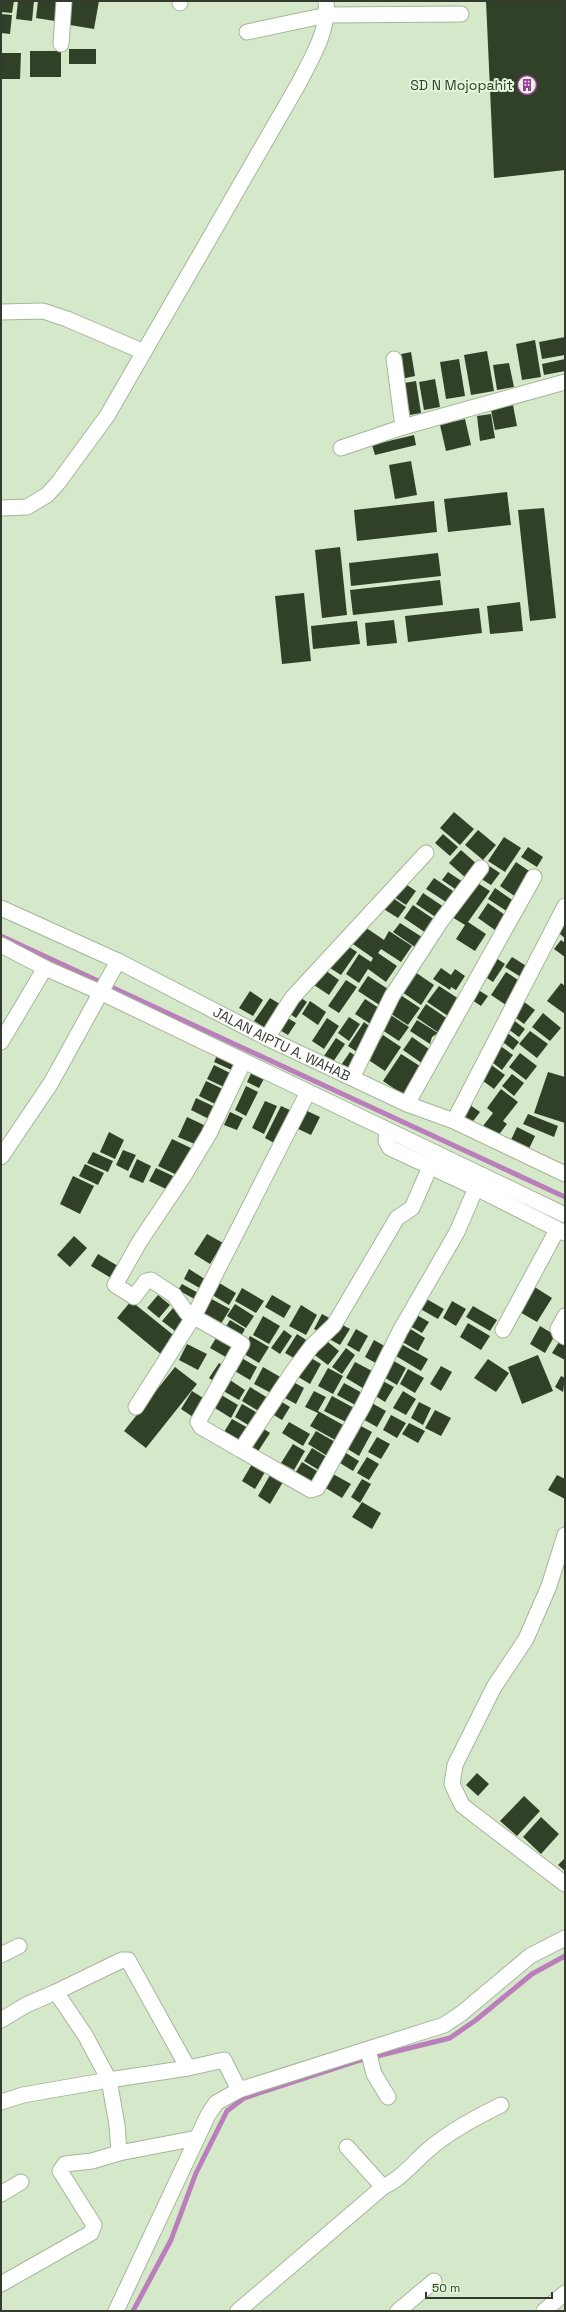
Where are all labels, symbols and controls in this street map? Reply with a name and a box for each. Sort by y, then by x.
building icon: SD N Mojopahit [516,74,538,96]
place label: SD N Mojopahit [410,76,513,94]
street label: JALAN AIPTU A. WAHAB [210,1003,353,1085]
scale bar [426,2274,552,2300]
text: 50 m [432,2280,460,2296]

